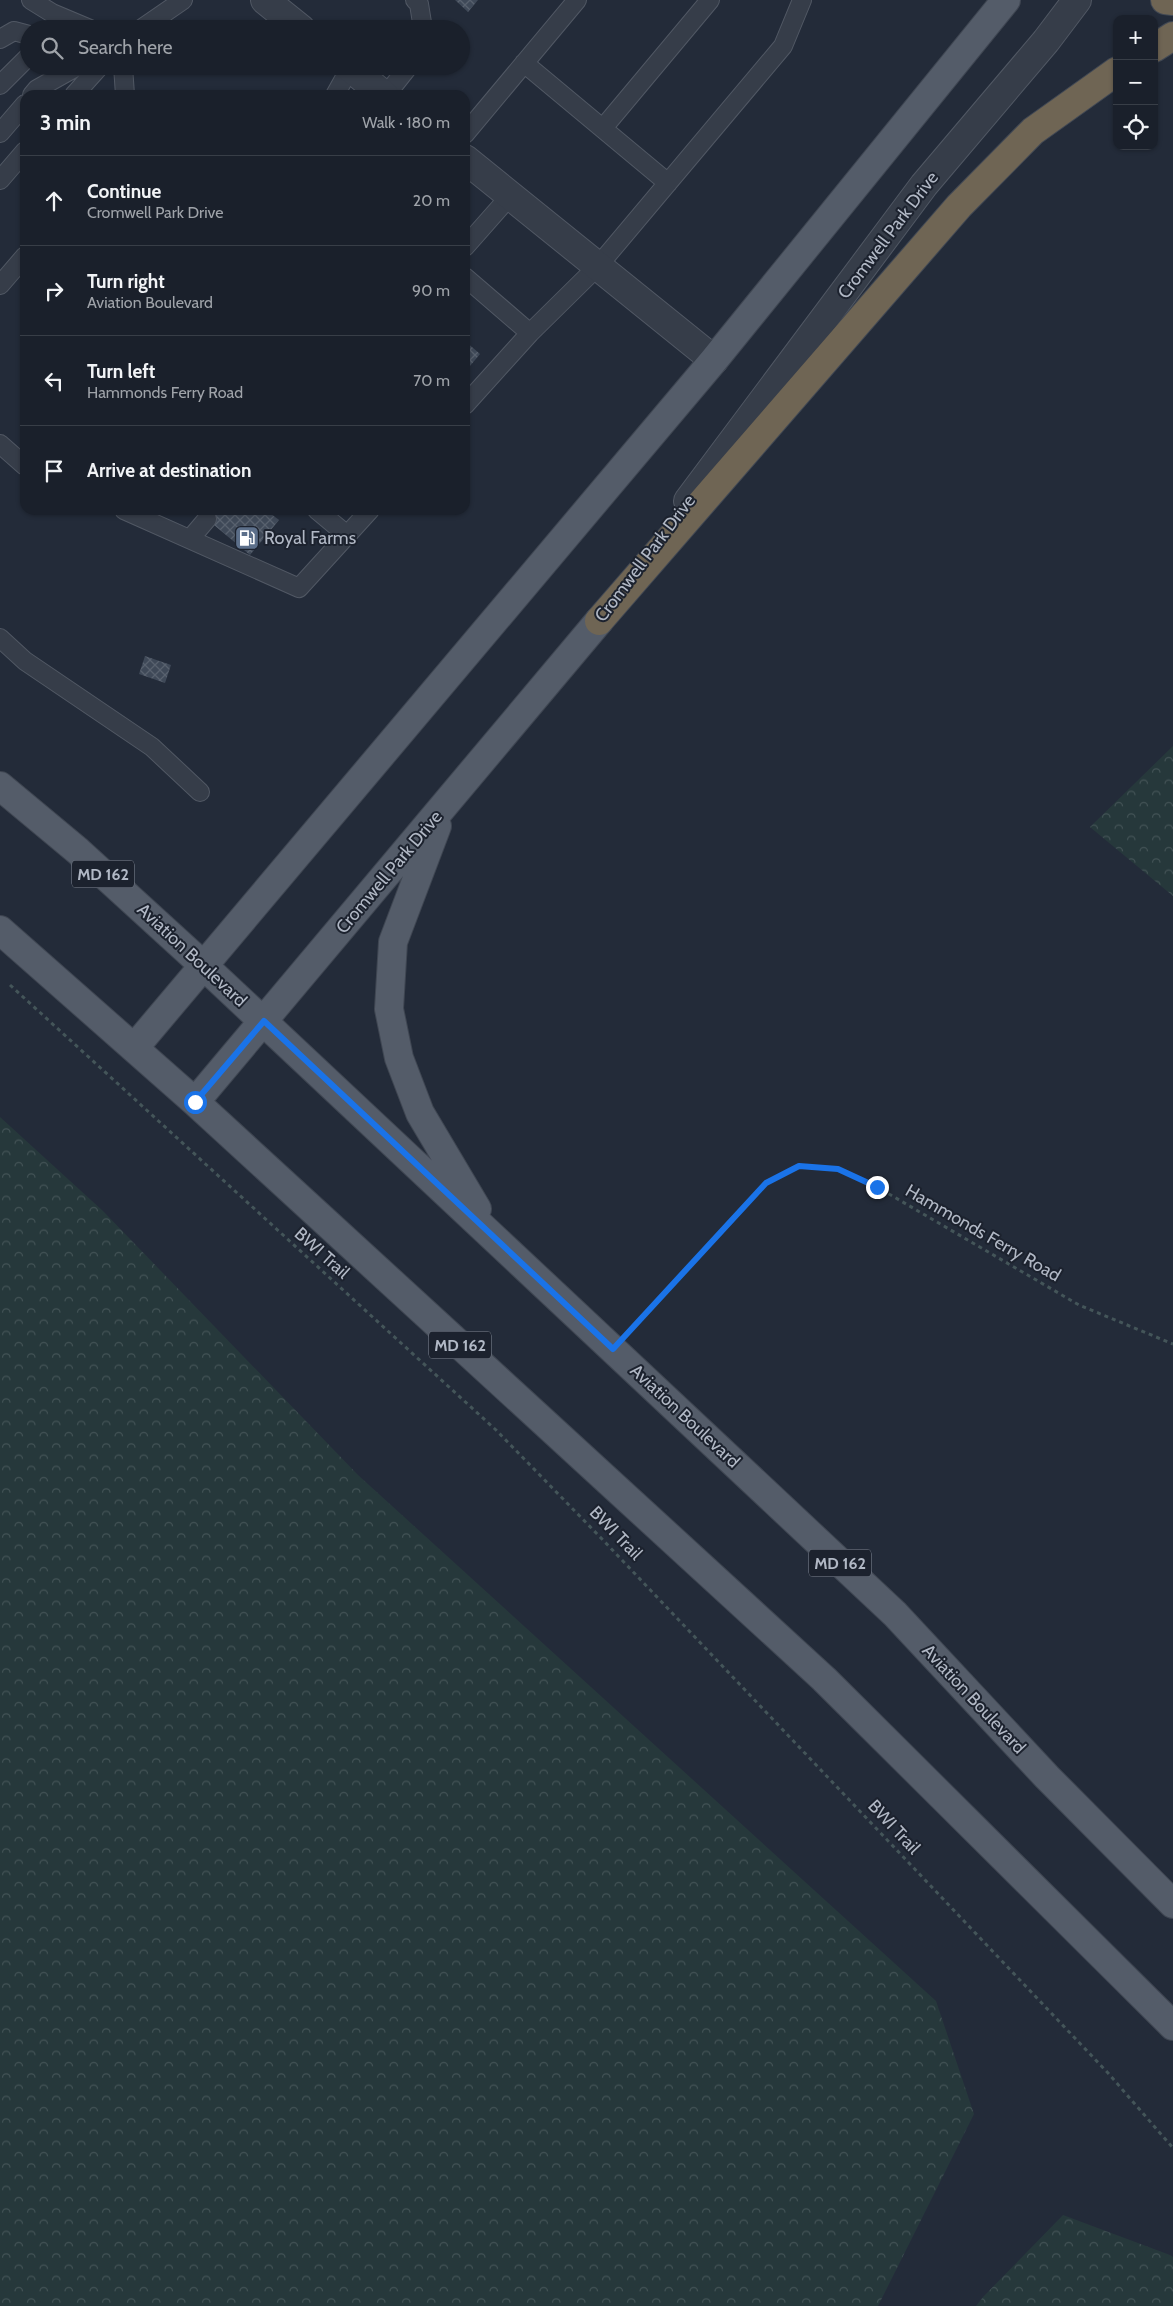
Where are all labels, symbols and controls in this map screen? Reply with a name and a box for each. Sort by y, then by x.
map controls [1113,15,1158,150]
button: + [1113,15,1158,60]
search box [20,20,470,75]
icon: search [38,34,66,62]
text: Search here [78,36,172,59]
button: − [1113,60,1158,105]
button: locate [1113,105,1158,150]
text: 3 min [40,110,91,135]
text: Walk · 180 m [362,113,450,132]
street label: Cromwell Park Drive [833,167,943,303]
text: Continue [87,180,161,203]
icon: ahead [40,187,68,215]
text: 20 m [413,191,450,210]
text: Cromwell Park Drive [87,203,223,222]
text: Turn right [87,270,165,293]
icon: right [40,277,68,305]
text: 90 m [412,281,450,300]
text: Aviation Boulevard [87,293,213,312]
text: Turn left [87,360,155,383]
icon: left [40,367,68,395]
text: 70 m [413,371,450,390]
text: Hammonds Ferry Road [87,383,243,402]
icon: arrive [40,457,68,485]
text: Arrive at destination [87,459,251,482]
street label: Cromwell Park Drive [590,490,700,626]
fuel station icon: Royal Farms [234,525,260,551]
place label: Royal Farms [264,527,356,549]
street label: Cromwell Park Drive [331,806,447,938]
road number: MD 162 [72,861,134,888]
street label: Aviation Boulevard [133,899,251,1011]
route start [184,1091,207,1114]
route end [866,1176,889,1199]
street label: Hammonds Ferry Road [901,1180,1065,1286]
street label: BWI Trail [290,1223,355,1284]
road number: MD 162 [429,1332,491,1358]
street label: Aviation Boulevard [626,1360,744,1472]
street label: BWI Trail [585,1501,648,1565]
road number: MD 162 [809,1550,871,1576]
street label: Aviation Boulevard [918,1640,1030,1758]
street label: BWI Trail [863,1795,925,1859]

